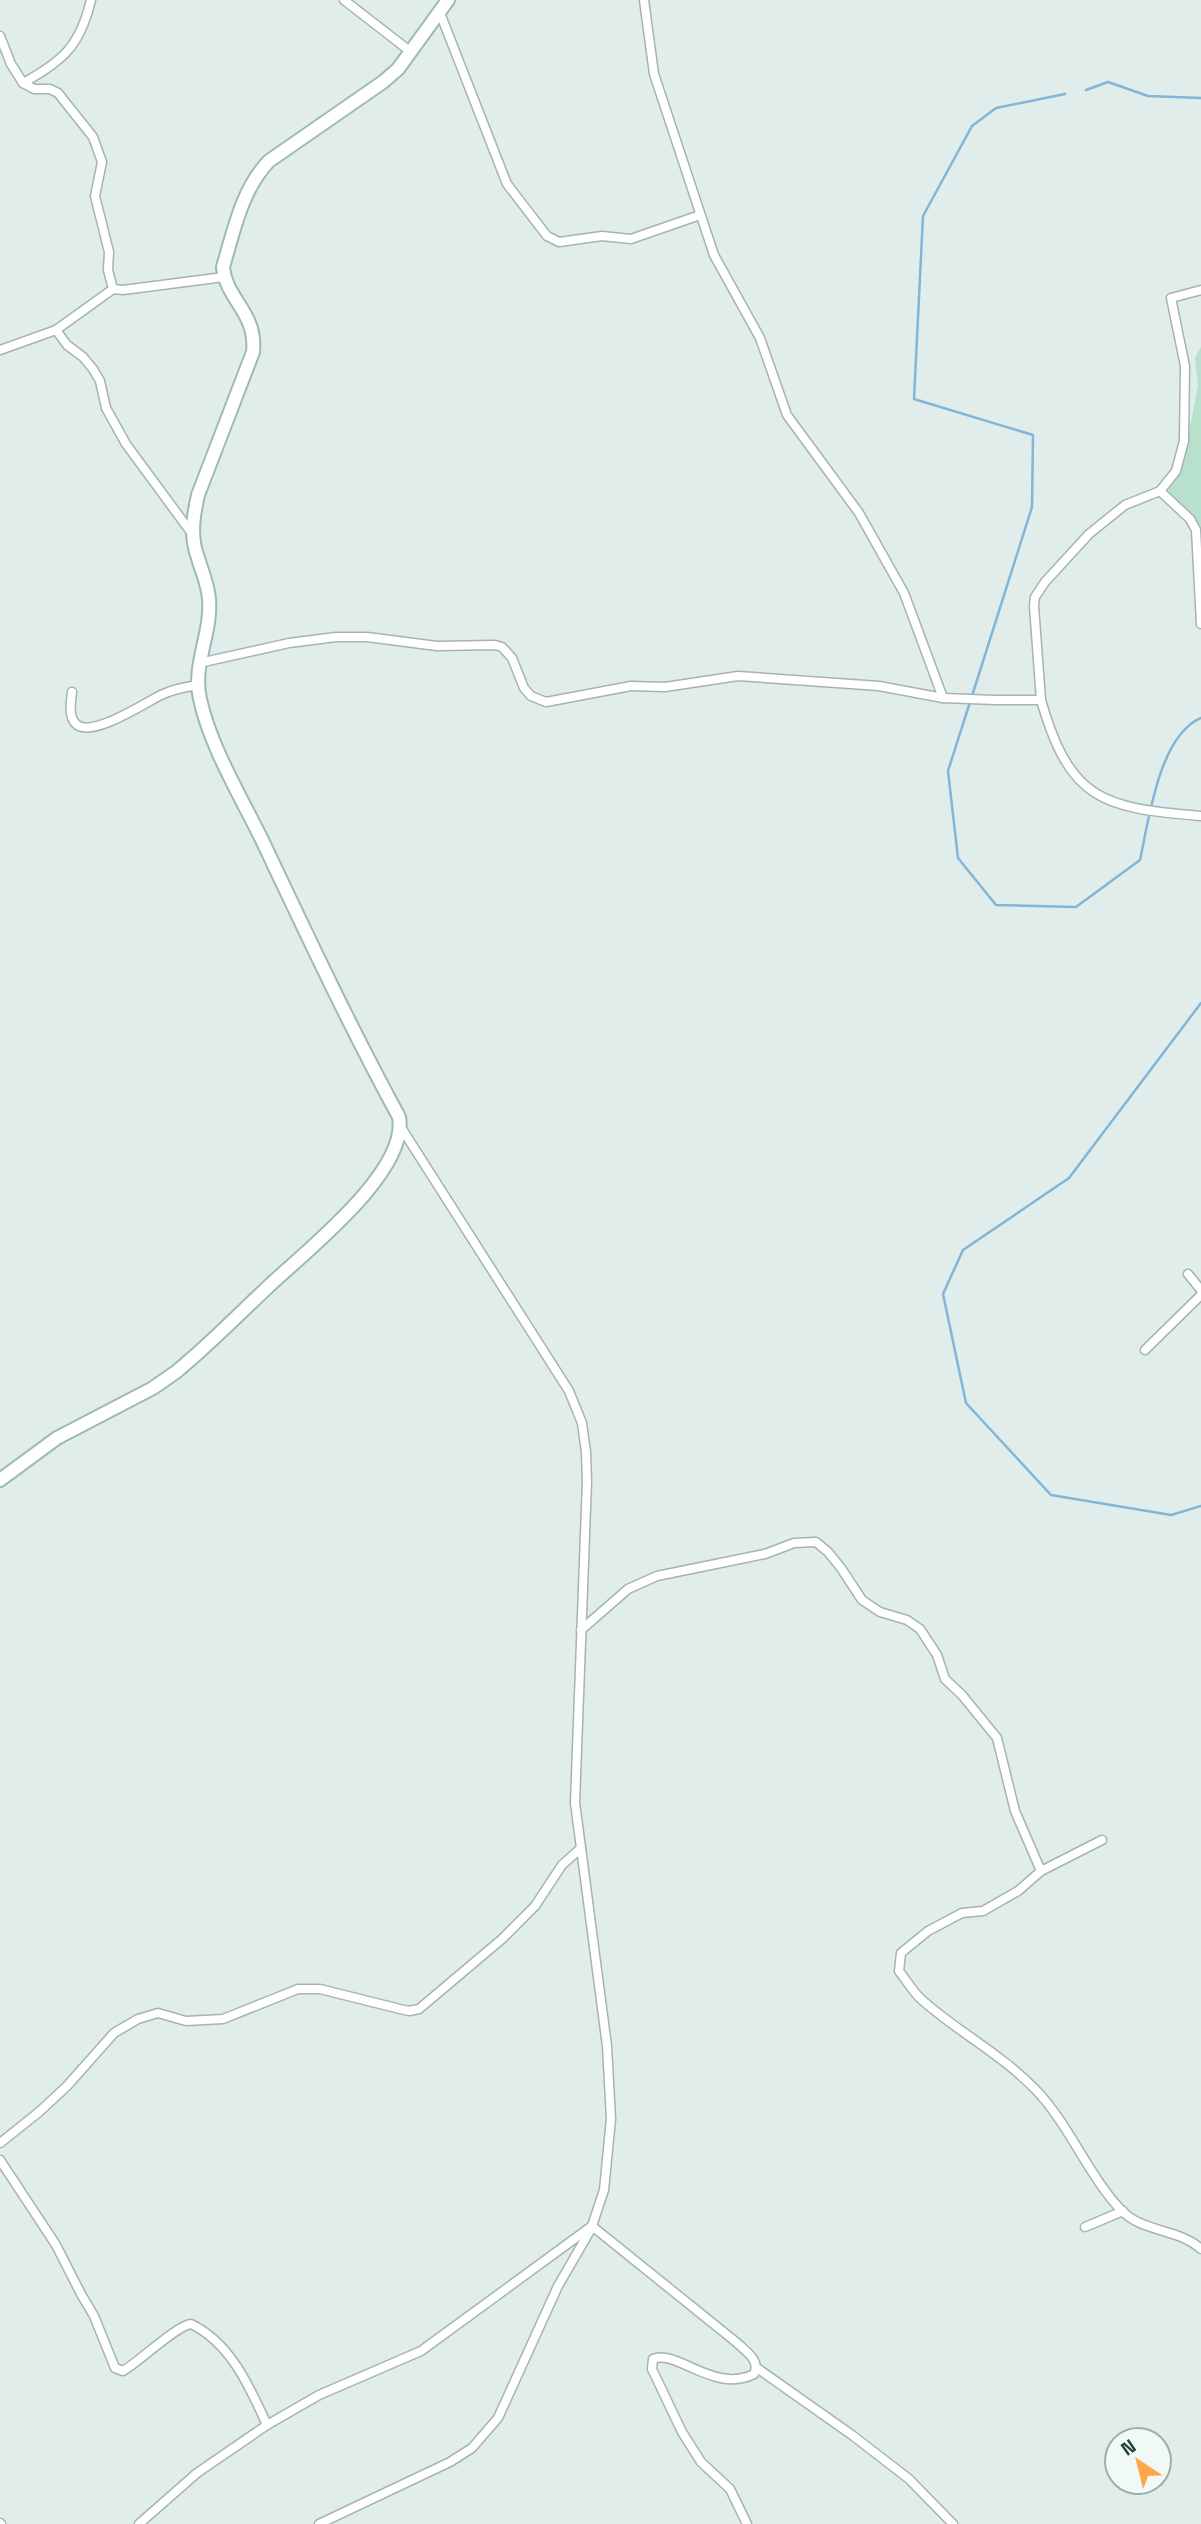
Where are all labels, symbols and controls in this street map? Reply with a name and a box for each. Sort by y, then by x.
north arrow [1103,2426,1173,2496]
text: N [1116,2434,1141,2461]

